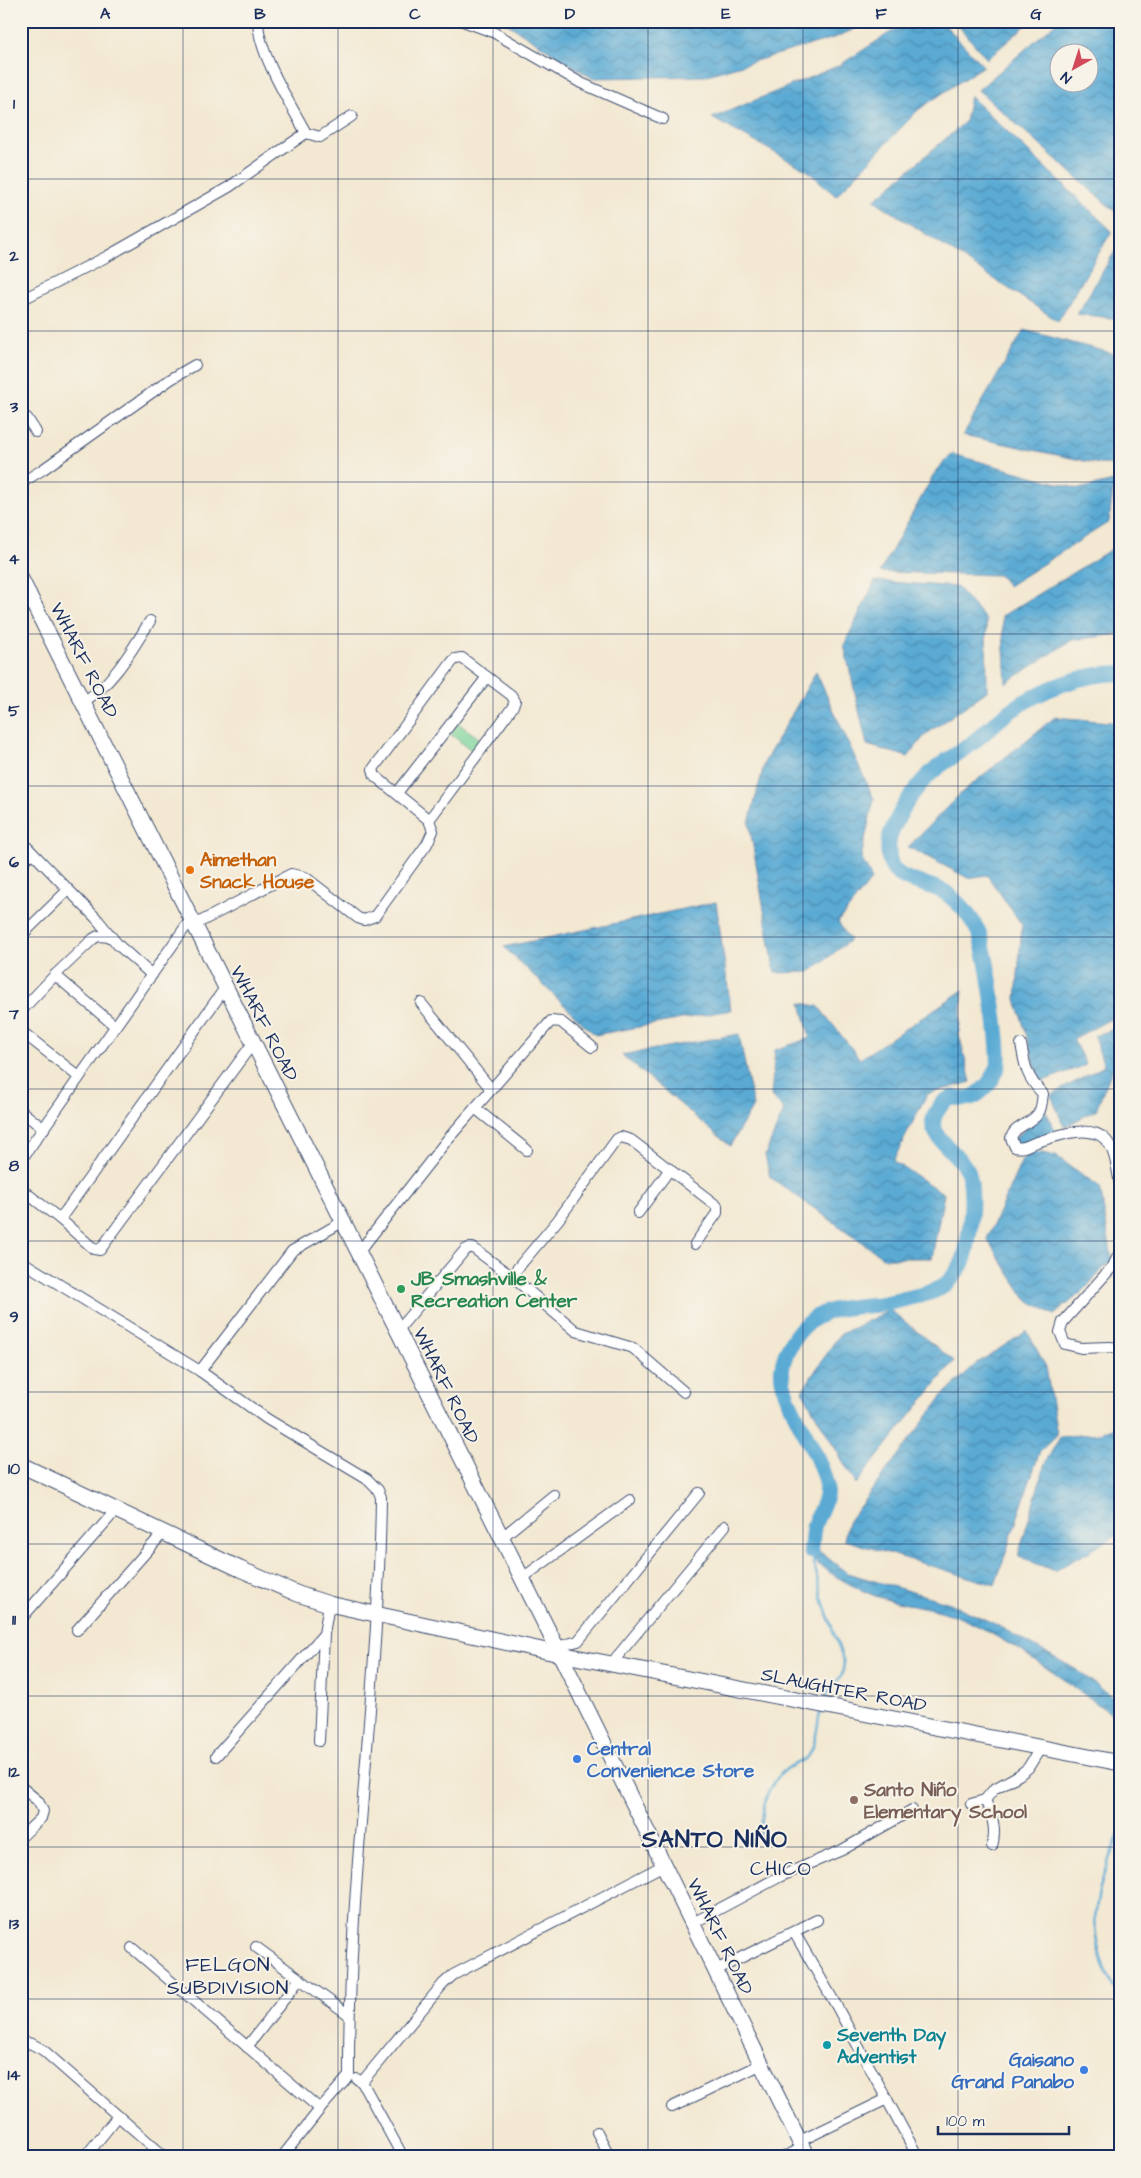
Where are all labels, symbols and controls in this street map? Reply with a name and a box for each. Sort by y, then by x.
text: A [100,3,111,25]
text: B [254,3,266,25]
text: C [409,3,421,25]
text: D [565,3,576,25]
text: E [721,3,731,25]
text: F [875,3,887,25]
text: G [1030,3,1042,25]
north arrow [1048,42,1098,92]
text: N [1057,67,1076,88]
text: 1 [13,93,16,115]
text: 2 [8,245,19,267]
text: 3 [9,396,19,418]
text: 4 [9,548,20,570]
street label: WHARF ROAD [43,598,124,723]
text: 5 [8,700,20,722]
place label: Aimethan Snack House [199,847,315,896]
text: 6 [9,851,19,873]
marker: Aimethan Snack House [184,864,196,876]
street label: WHARF ROAD [223,961,304,1086]
text: 7 [8,1003,19,1025]
text: 8 [9,1155,20,1177]
place label: JB Smashville & Recreation Center [410,1266,578,1315]
marker: JB Smashville & Recreation Center [395,1283,407,1295]
text: 9 [9,1306,19,1328]
street label: WHARF ROAD [406,1323,486,1448]
text: 10 [8,1458,20,1480]
text: 11 [12,1609,17,1631]
street label: SLAUGHTER ROAD [759,1661,929,1720]
place label: Central Convenience Store [587,1736,755,1785]
marker: Central Convenience Store [571,1753,583,1765]
text: 12 [8,1761,20,1783]
place label: Santo Niño Elementary School [863,1777,1027,1827]
marker: Santo Niño Elementary School [848,1794,860,1806]
district label: SANTO NIÑO [641,1823,788,1857]
district label: CHICO [750,1855,812,1883]
street label: WHARF ROAD [680,1874,760,1999]
text: 13 [9,1913,20,1935]
district label: FELGON SUBDIVISION [167,1951,289,2002]
place label: Seventh Day Adventist [836,2022,947,2071]
marker: Seventh Day Adventist [821,2039,833,2051]
place label: Gaisano Grand Panabo [952,2047,1074,2096]
text: 14 [8,2064,21,2086]
marker: Gaisano Grand Panabo [1078,2064,1090,2076]
scale bar [938,2103,1070,2135]
text: 100 m [946,2111,985,2132]

